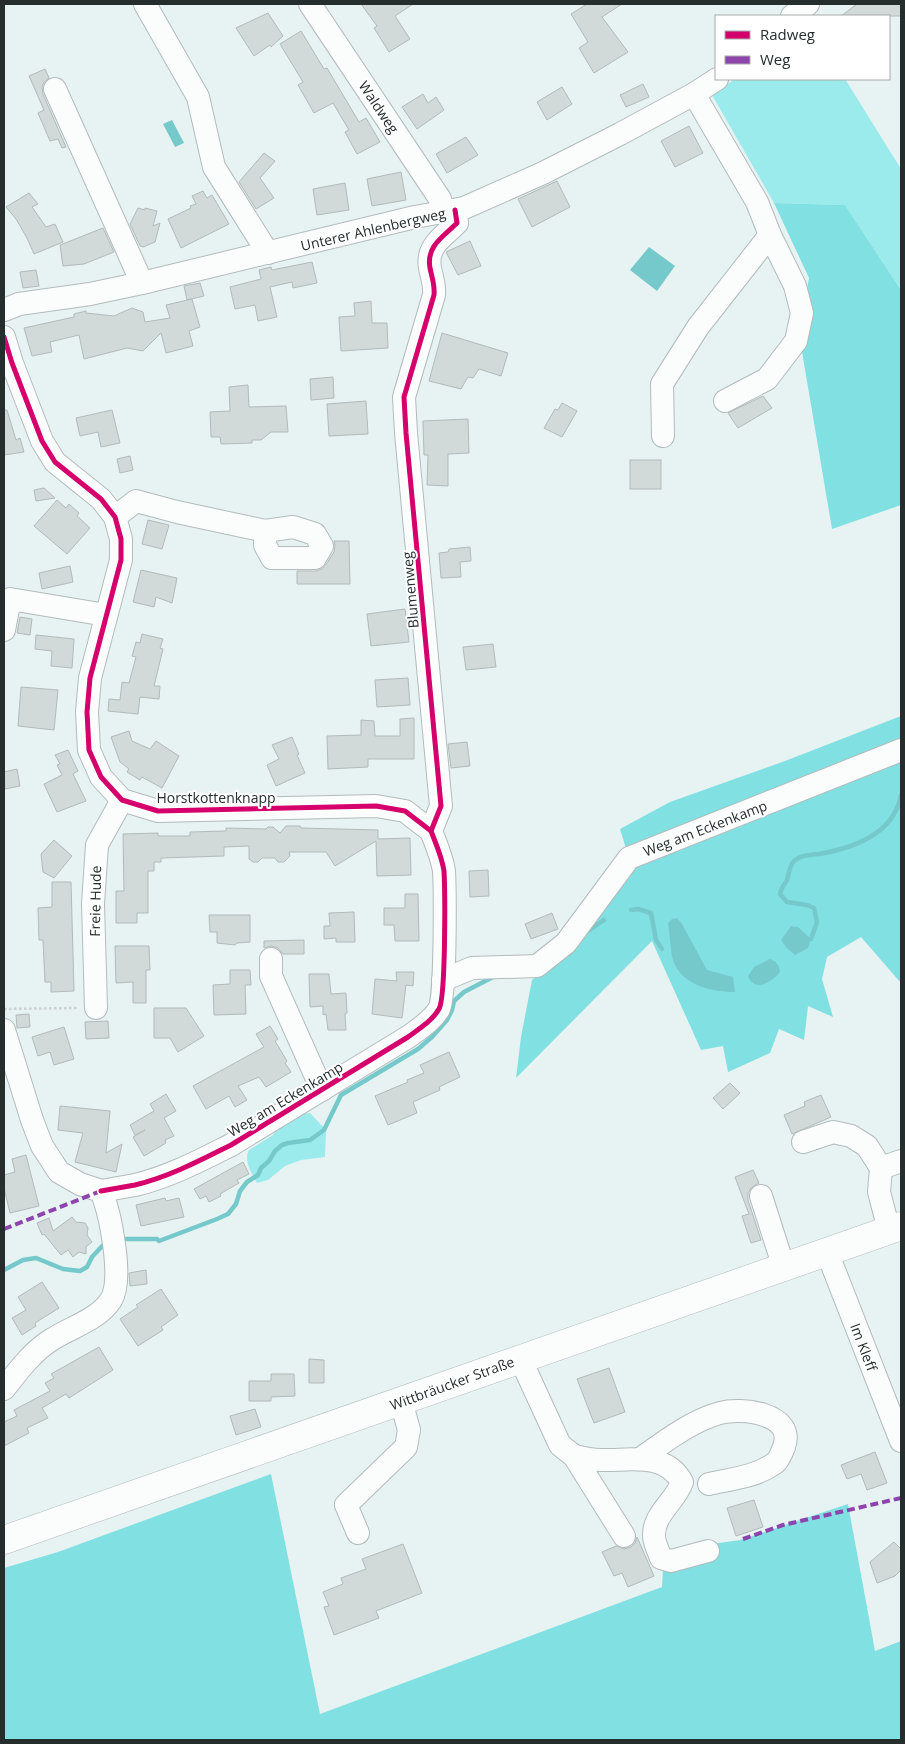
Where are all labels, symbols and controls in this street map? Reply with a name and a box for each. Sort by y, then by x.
legend [715,15,890,80]
text: Radweg [760,24,815,44]
text: Weg [760,49,790,69]
street label: Waldweg [355,77,404,137]
street label: Unterer Ahlenbergweg [299,203,448,255]
street label: Blumenweg [397,550,423,629]
street label: Horstkottenknapp [156,788,276,807]
street label: Weg am Eckenkamp [640,796,770,860]
street label: Freie Hude [85,865,105,937]
street label: Weg am Eckenkamp [224,1057,346,1141]
street label: Im Kleff [846,1320,882,1375]
street label: Wittbräucker Straße [387,1352,517,1414]

